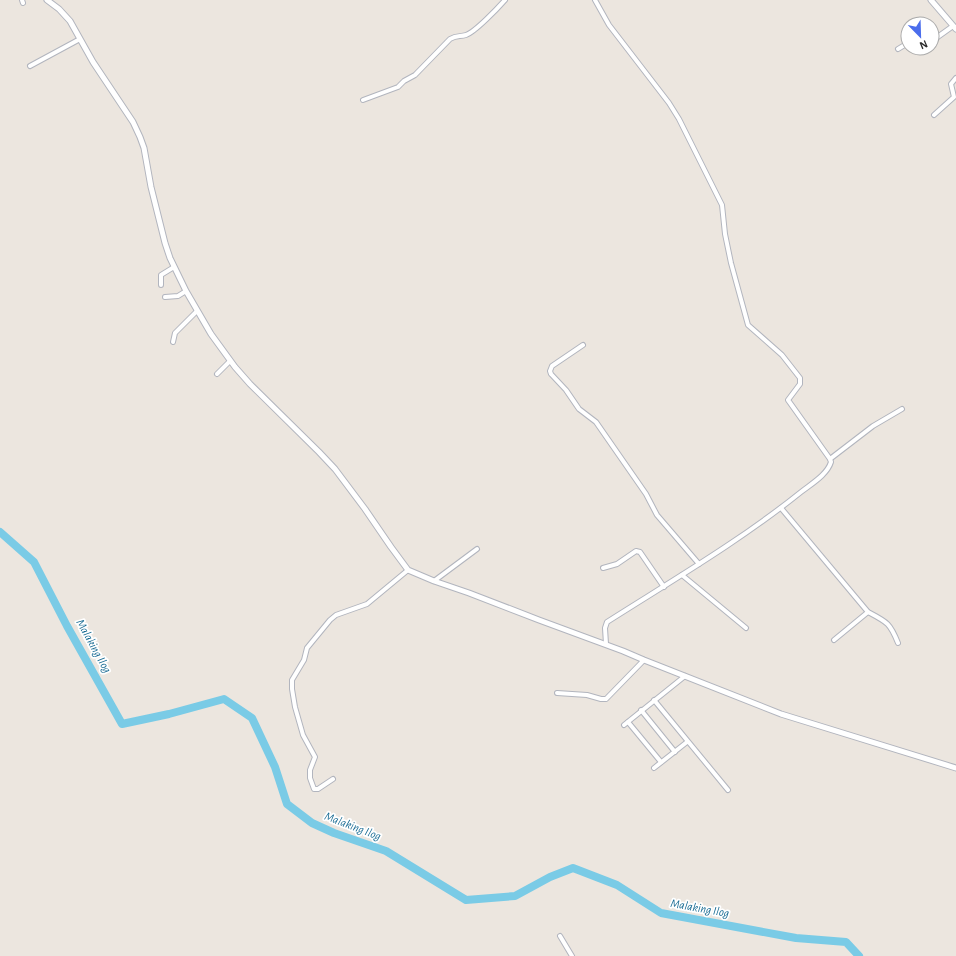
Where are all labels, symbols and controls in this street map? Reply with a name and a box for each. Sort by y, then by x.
north arrow [900,16,940,56]
text: N [918,38,929,51]
water label: Malaking Ilog [74,617,114,675]
water label: Malaking Ilog [323,810,383,842]
water label: Malaking Ilog [670,897,730,919]

